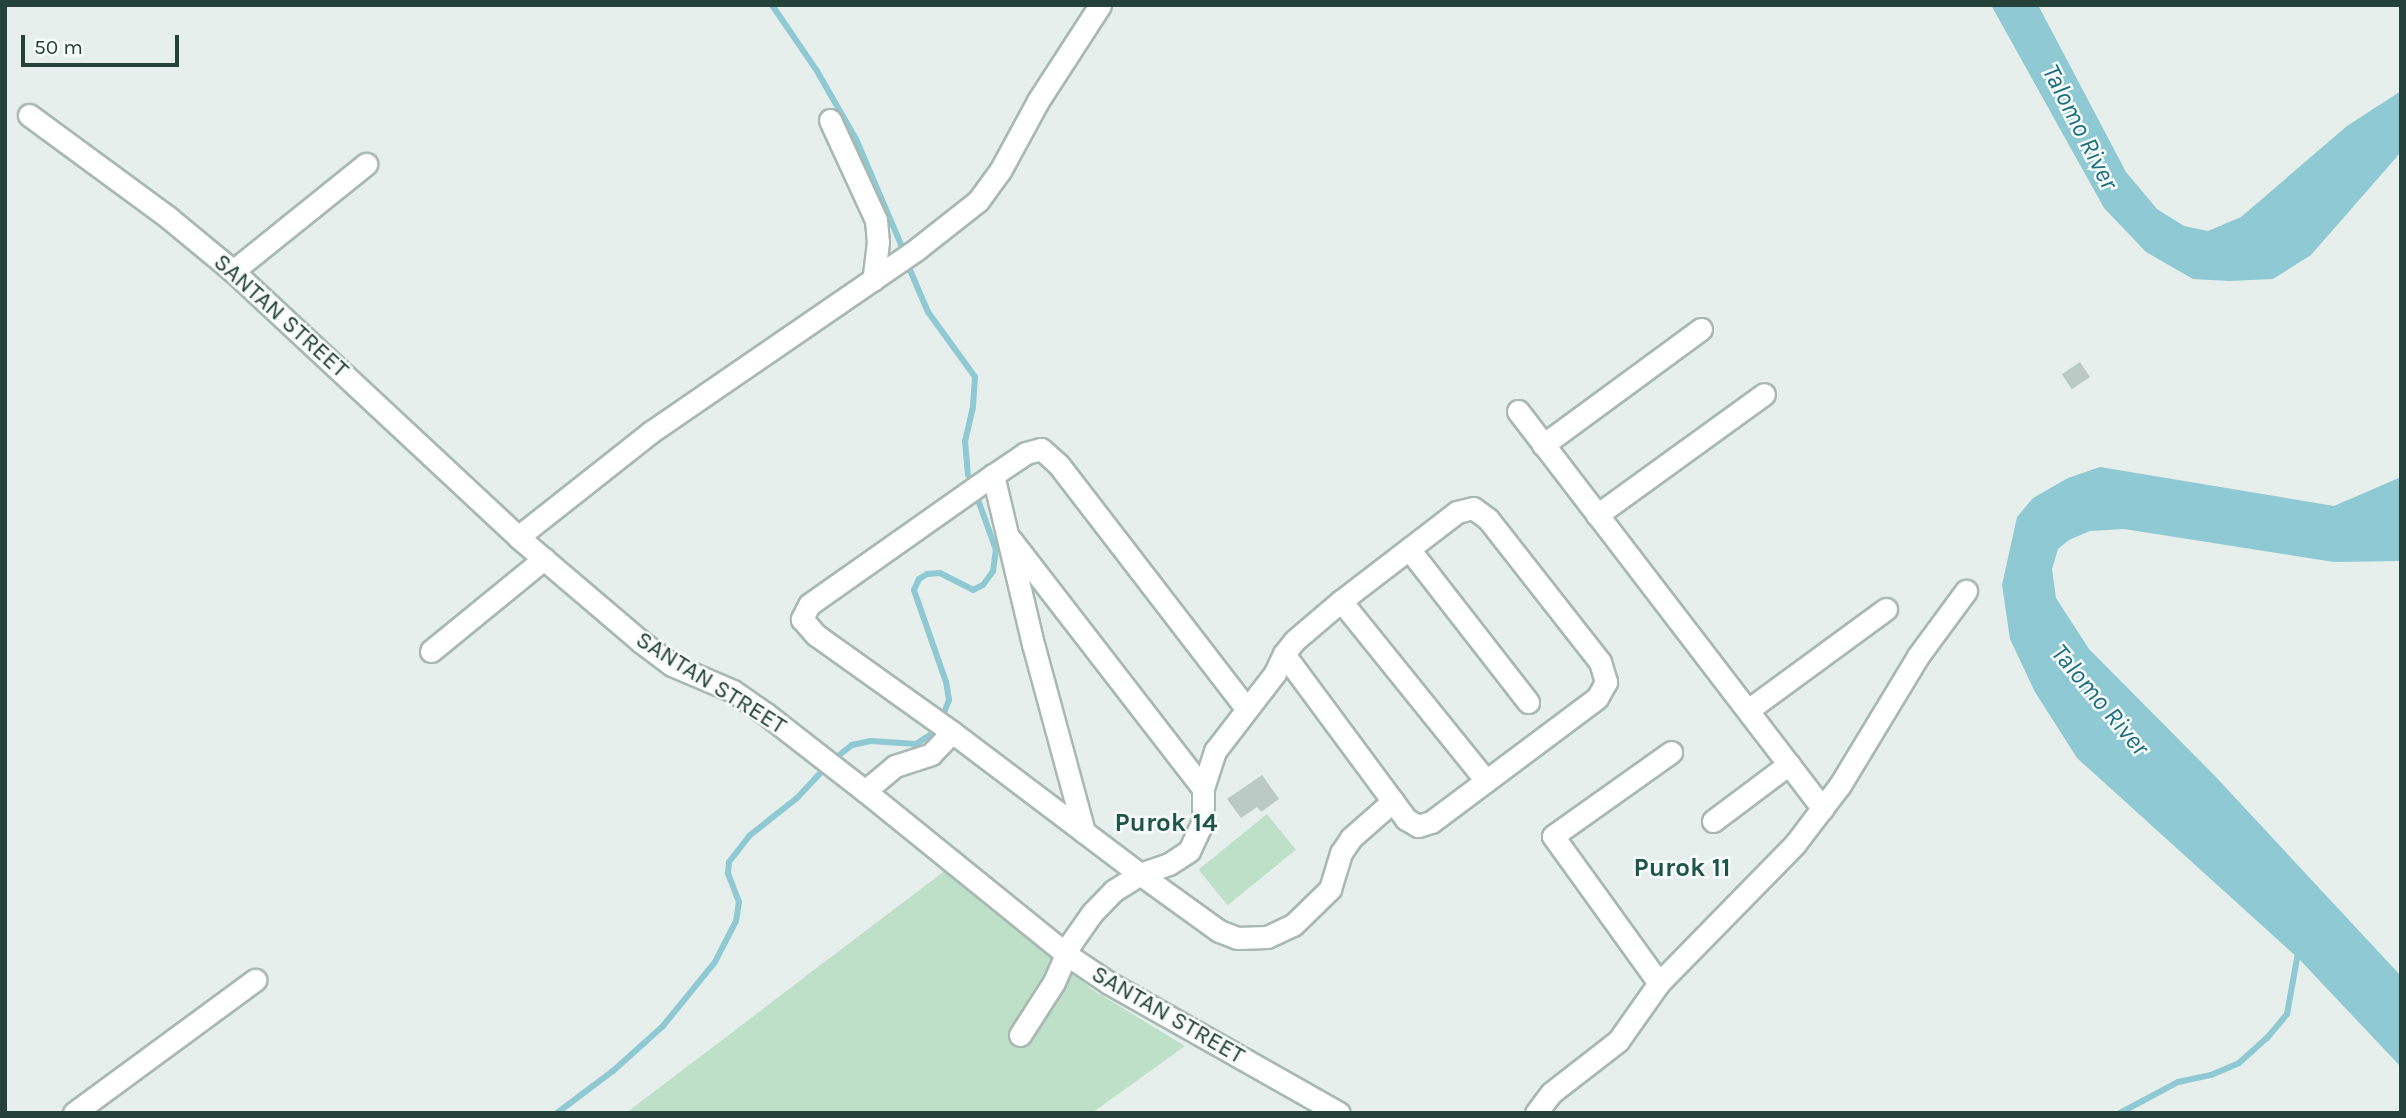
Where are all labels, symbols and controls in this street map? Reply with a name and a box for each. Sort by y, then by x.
scale bar [24,21,182,65]
text: 50 m [34,35,83,59]
water label: Talomo River [2035,59,2125,195]
street label: SANTAN STREET [208,248,354,384]
street label: SANTAN STREET [630,625,792,741]
water label: Talomo River [2044,638,2156,762]
district label: Purok 14 [1114,807,1218,839]
district label: Purok 11 [1634,852,1730,884]
street label: SANTAN STREET [1086,960,1250,1070]

